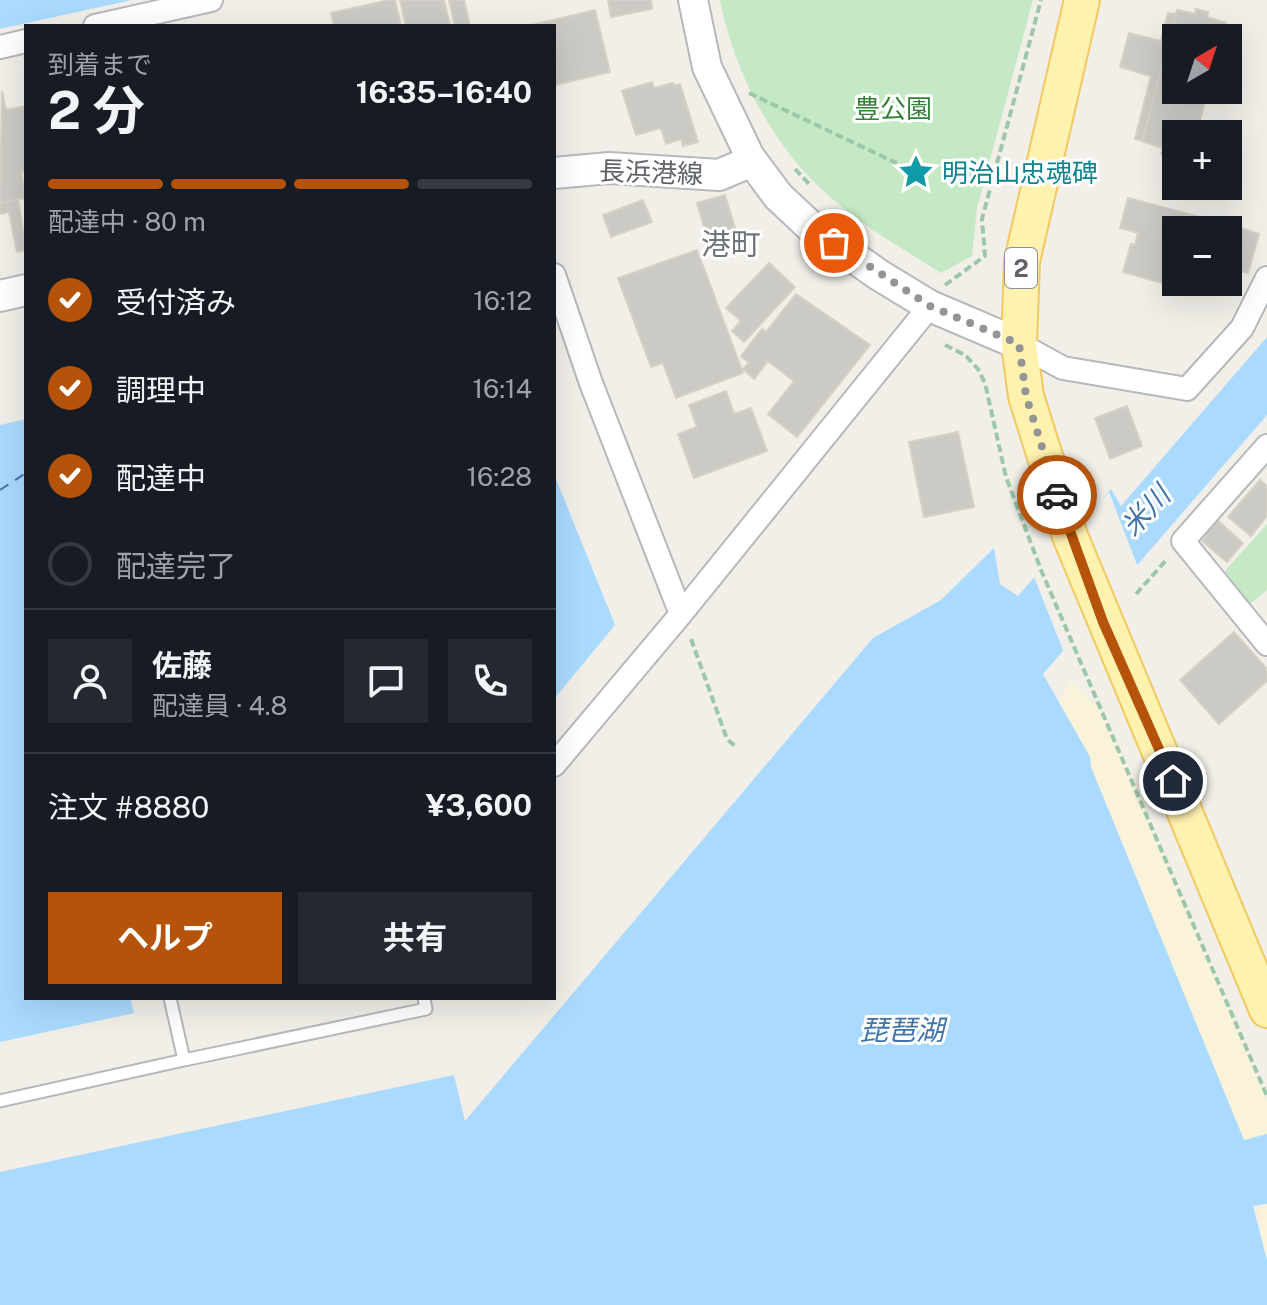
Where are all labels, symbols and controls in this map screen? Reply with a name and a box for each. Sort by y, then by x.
north arrow [1162,24,1242,104]
map controls [1162,24,1242,296]
text: 到着まで [48,49,152,80]
text: 16:35–16:40 [356,74,532,110]
text: 2 分 [48,80,145,141]
park label: 豊公園 [854,93,932,124]
button: + [1162,120,1242,200]
place icon: 明治山忠魂碑 [897,153,935,191]
street label: 長浜港線 [598,155,704,189]
place label: 明治山忠魂碑 [942,157,1098,188]
text: 配達中 · 80 m [48,206,206,237]
pin [800,209,868,277]
button: − [1162,216,1242,296]
icon: bag [812,221,856,265]
district label: 港町 [701,226,761,262]
road number: 2 [1005,248,1037,288]
icon: check [48,278,92,322]
text: 受付済み [116,284,236,320]
text: 16:12 [473,285,532,316]
icon: check [48,366,92,410]
text: 調理中 [116,372,206,408]
text: 16:14 [472,373,532,404]
icon: check [48,454,92,498]
courier [1017,455,1097,535]
text: 配達中 [116,460,206,496]
text: 16:28 [467,461,532,492]
icon: car [1035,473,1079,517]
water label: 米川 [1114,476,1178,542]
text: 配達完了 [116,548,236,584]
button: person [48,639,132,723]
button: chat [344,639,428,723]
button: phone [448,639,532,723]
text: 佐藤 [152,647,212,683]
text: 配達員 · 4.8 [152,690,287,721]
pin [1139,747,1207,815]
icon: home [1151,759,1195,803]
text: ¥3,600 [426,787,532,823]
text: 注文 #8880 [48,789,209,825]
button: ヘルプ [48,892,282,984]
button: 共有 [298,892,532,984]
water label: 琵琶湖 [860,1013,948,1046]

